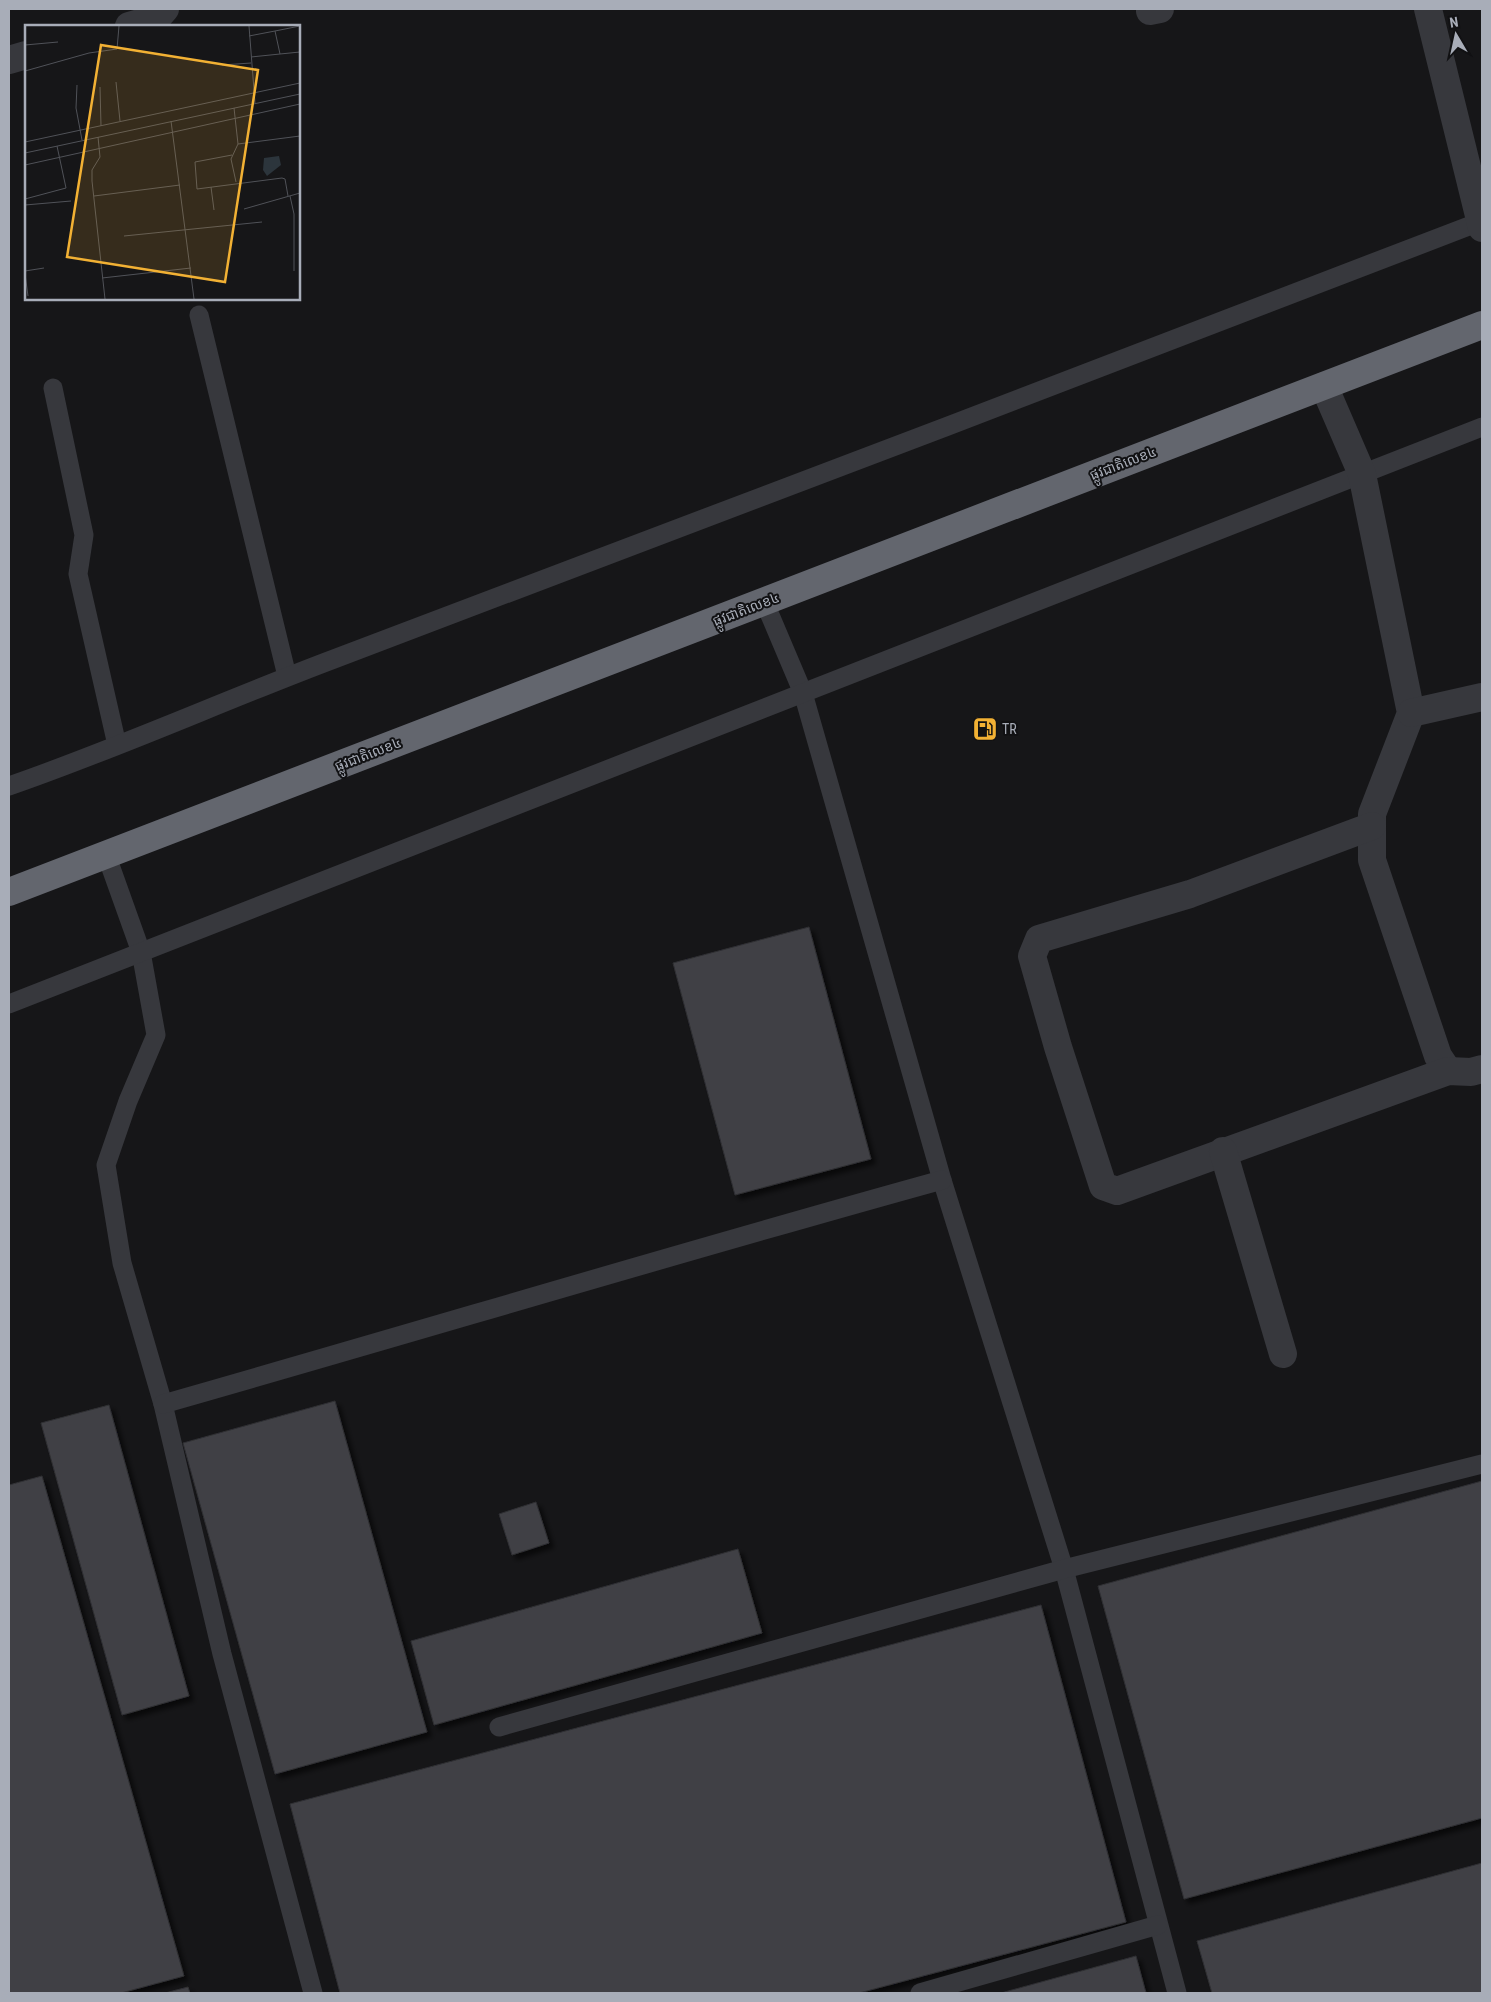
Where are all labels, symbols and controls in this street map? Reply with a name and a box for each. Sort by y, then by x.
north arrow [1431,10,1481,60]
text: N [1448,14,1459,31]
inset map [25,25,300,300]
street label: ផ្លូវជាតិលេខ៤ [1087,443,1160,487]
street label: ផ្លូវជាតិលេខ៤ [710,589,783,633]
fuel station icon: TR [972,716,998,742]
place label: TR [1002,721,1017,737]
street label: ផ្លូវជាតិលេខ៤ [332,734,405,778]

